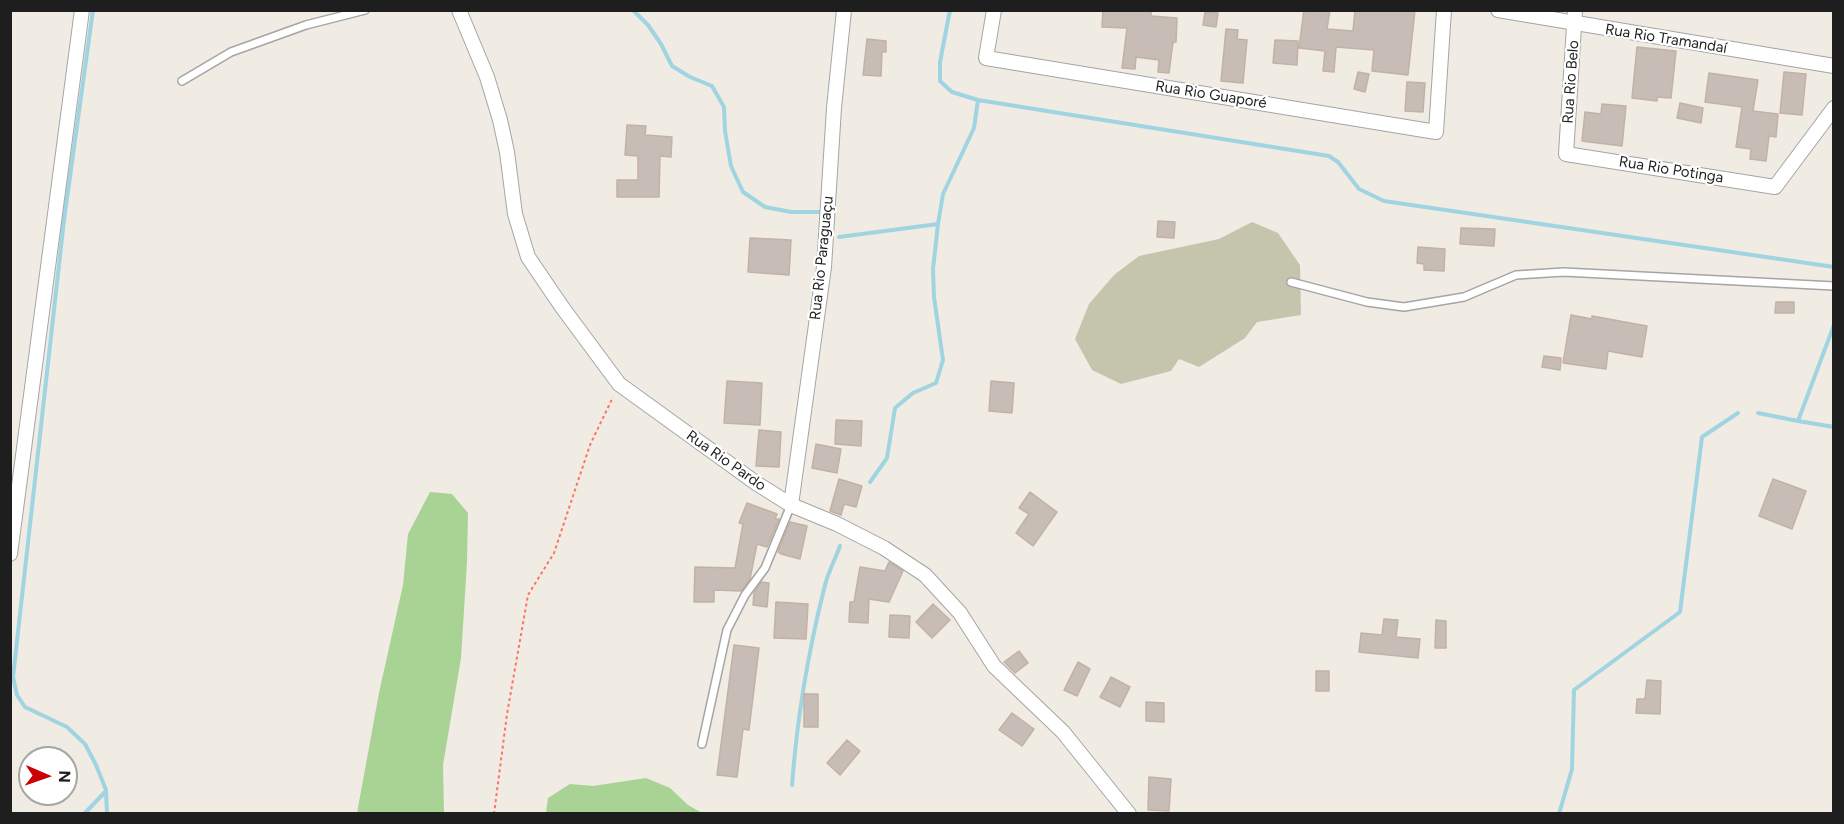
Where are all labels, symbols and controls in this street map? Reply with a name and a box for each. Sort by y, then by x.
street label: Rua Rio Tramandaí [1604,20,1728,58]
street label: Rua Rio Belo [1559,40,1583,124]
street label: Rua Rio Guaporé [1154,77,1268,113]
street label: Rua Rio Potinga [1617,153,1725,187]
street label: Rua Rio Paraguaçu [807,195,837,321]
street label: Rua Rio Pardo [683,427,769,495]
north arrow [18,746,78,806]
text: N [55,770,74,783]

